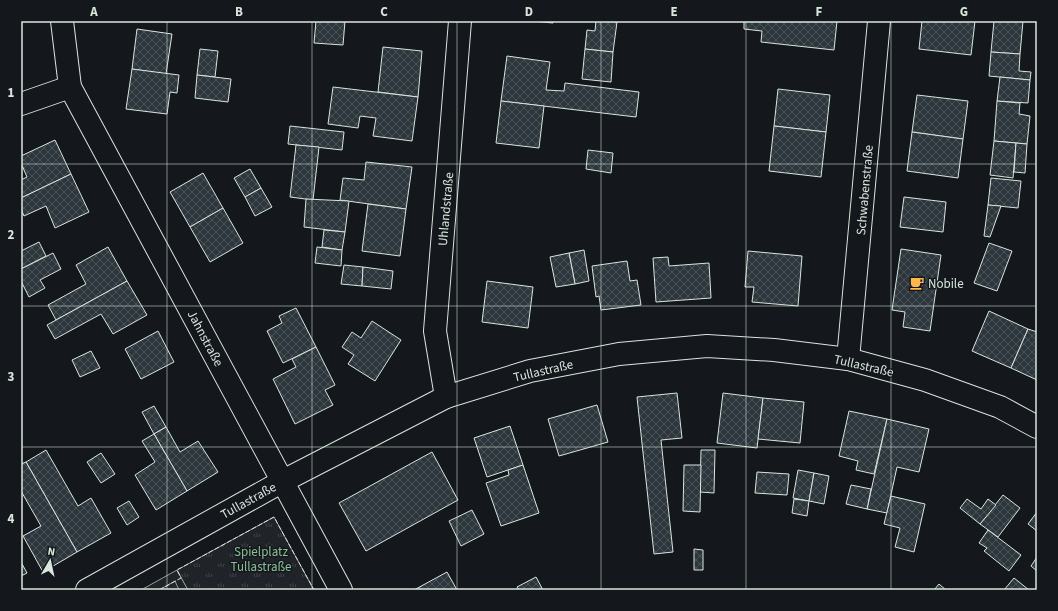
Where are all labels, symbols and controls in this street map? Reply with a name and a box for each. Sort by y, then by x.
text: A [89,3,98,21]
text: B [235,3,243,21]
text: C [380,3,388,21]
text: D [525,3,533,21]
text: E [670,3,678,21]
text: F [816,3,823,21]
text: G [960,3,968,21]
text: 1 [8,84,15,102]
street label: Schwabenstraße [852,144,878,236]
street label: Uhlandstraße [434,171,458,247]
text: 2 [8,226,15,244]
cafe icon: Nobile [909,275,925,291]
place label: Nobile [928,275,964,293]
street label: Jahnstraße [183,307,227,370]
street label: Tullastraße [832,350,895,382]
street label: Tullastraße [512,355,575,387]
text: 3 [8,368,15,386]
street label: Tullastraße [217,478,279,524]
text: 4 [8,510,15,528]
north arrow [30,541,70,581]
park label: Spielplatz Tullastraße [231,543,291,576]
text: N [47,544,56,560]

